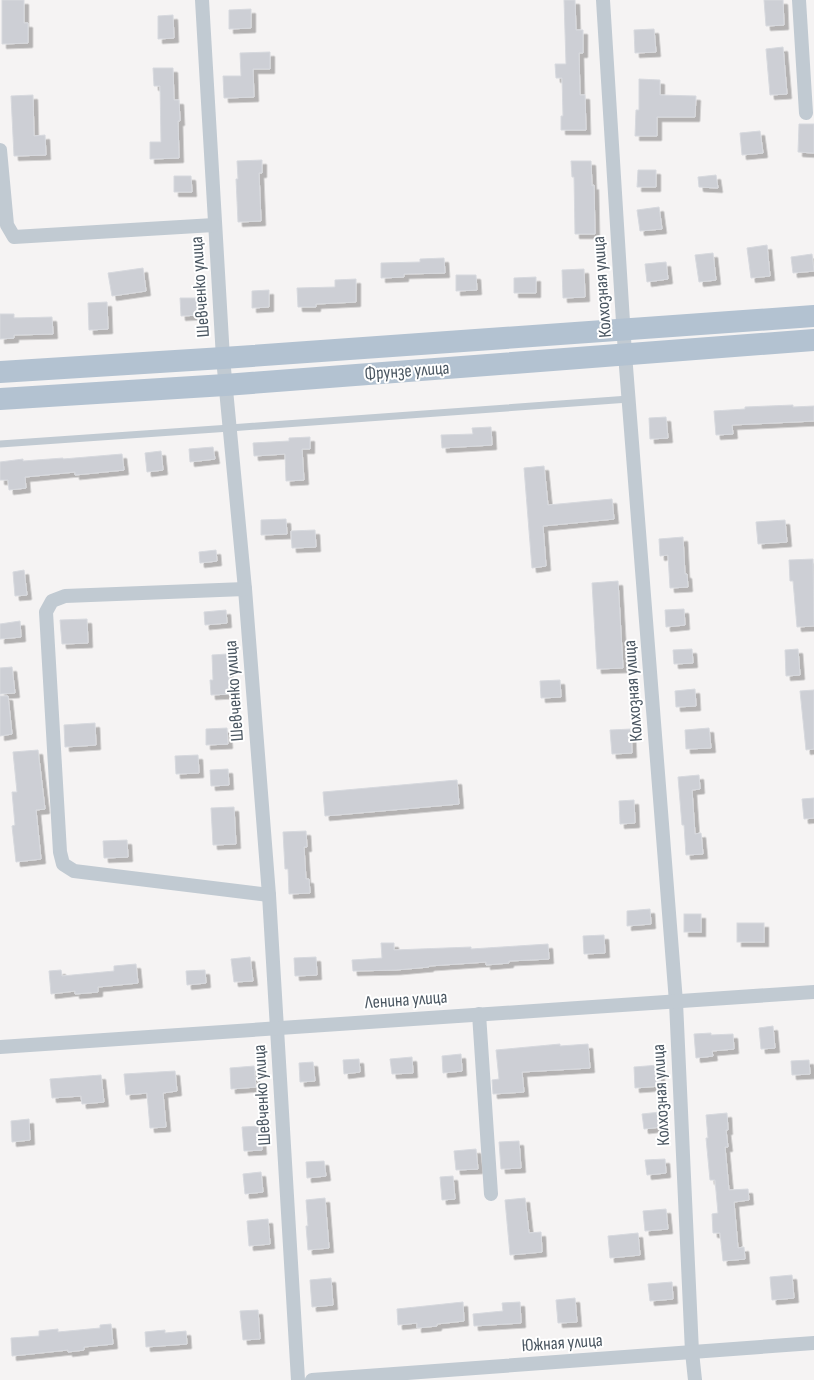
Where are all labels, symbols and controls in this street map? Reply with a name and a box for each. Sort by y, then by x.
street label: Колхозная улица [588,235,616,338]
street label: Шевченко улица [186,236,214,338]
street label: Фрунзе улица [364,358,450,384]
street label: Колхозная улица [619,639,647,742]
street label: Шевченко улица [220,640,248,742]
street label: Ленина улица [363,987,448,1013]
street label: Шевченко улица [249,1044,275,1146]
street label: Колхозная улица [648,1044,674,1146]
street label: Южная улица [521,1330,603,1356]

